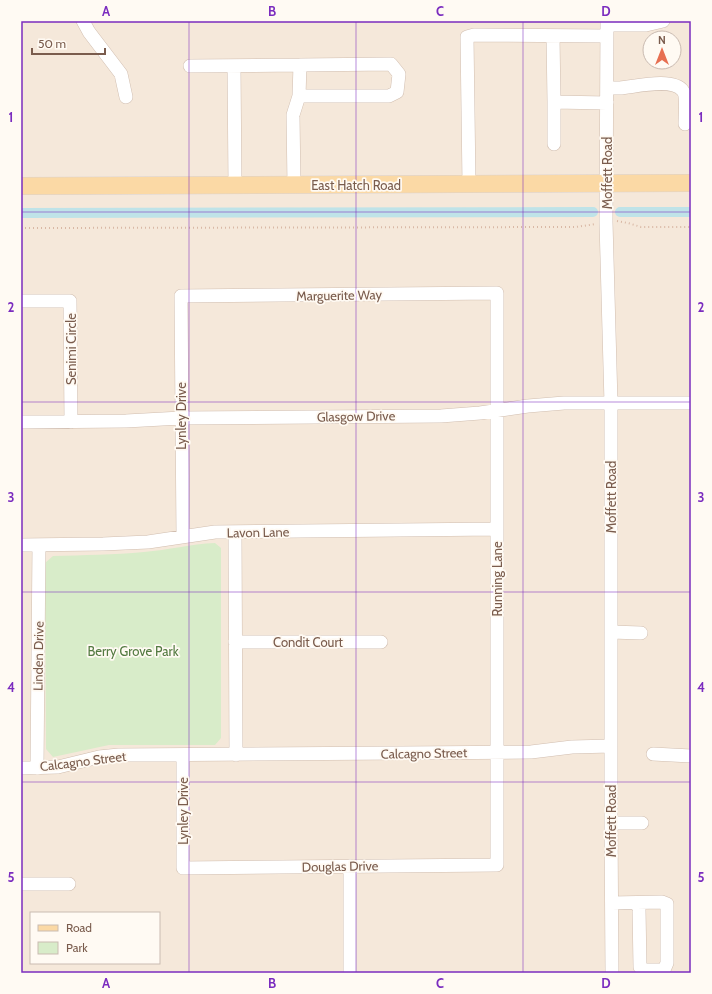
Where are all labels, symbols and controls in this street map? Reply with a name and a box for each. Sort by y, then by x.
text: A [102,3,111,19]
text: B [268,3,276,19]
text: C [436,3,444,19]
text: D [601,3,611,19]
scale bar [32,30,105,56]
north arrow [642,30,682,70]
text: N [658,33,666,47]
text: 50 m [38,36,66,51]
text: 1 [9,109,13,125]
text: 1 [699,109,703,125]
street label: Moffett Road [599,137,615,209]
street label: East Hatch Road [311,177,401,193]
street label: Marguerite Way [296,286,382,304]
text: 2 [8,299,15,315]
text: 2 [698,299,705,315]
street label: Senimi Circle [63,313,79,385]
street label: Lynley Drive [173,382,189,450]
street label: Glasgow Drive [317,407,396,425]
street label: Moffett Road [603,461,619,533]
text: 3 [7,489,15,505]
text: 3 [697,489,705,505]
street label: Lavon Lane [226,523,290,541]
street label: Running Lane [489,541,505,617]
street label: Linden Drive [29,621,47,691]
street label: Condit Court [273,634,344,650]
park label: Berry Grove Park [87,643,179,659]
text: 4 [7,679,15,695]
text: 4 [697,679,705,695]
street label: Calcagno Street [381,744,468,762]
street label: Calcagno Street [39,748,128,774]
street label: Lynley Drive [175,777,191,845]
street label: Moffett Road [603,785,619,857]
street label: Douglas Drive [302,857,379,875]
text: 5 [8,869,15,885]
text: 5 [698,869,705,885]
legend [30,912,160,964]
text: Road [66,920,92,935]
text: Park [66,940,88,955]
text: A [102,975,111,991]
text: B [268,975,276,991]
text: C [436,975,444,991]
text: D [601,975,611,991]

